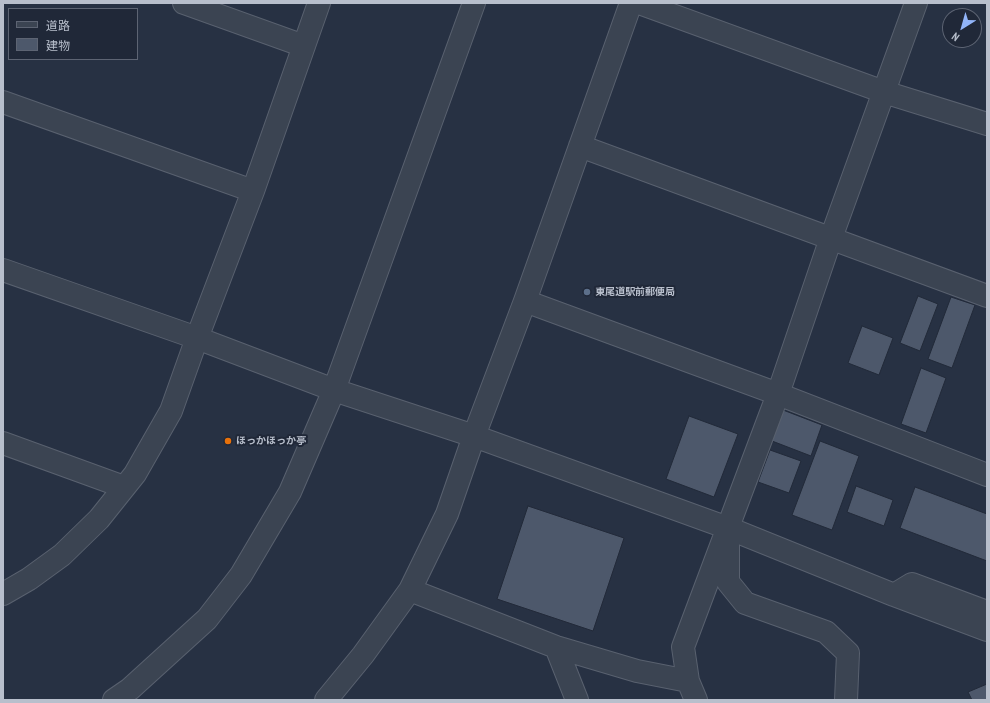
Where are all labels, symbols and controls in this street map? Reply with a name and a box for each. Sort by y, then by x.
legend [8,8,138,60]
north arrow [942,8,982,48]
text: 道路 [46,18,70,33]
text: N [949,29,962,44]
text: 建物 [46,38,70,53]
place label: 東尾道駅前郵便局 [595,286,675,298]
marker: 東尾道駅前郵便局 [582,287,592,297]
place label: ほっかほっか亭 [236,435,306,447]
marker: ほっかほっか亭 [223,436,233,446]

